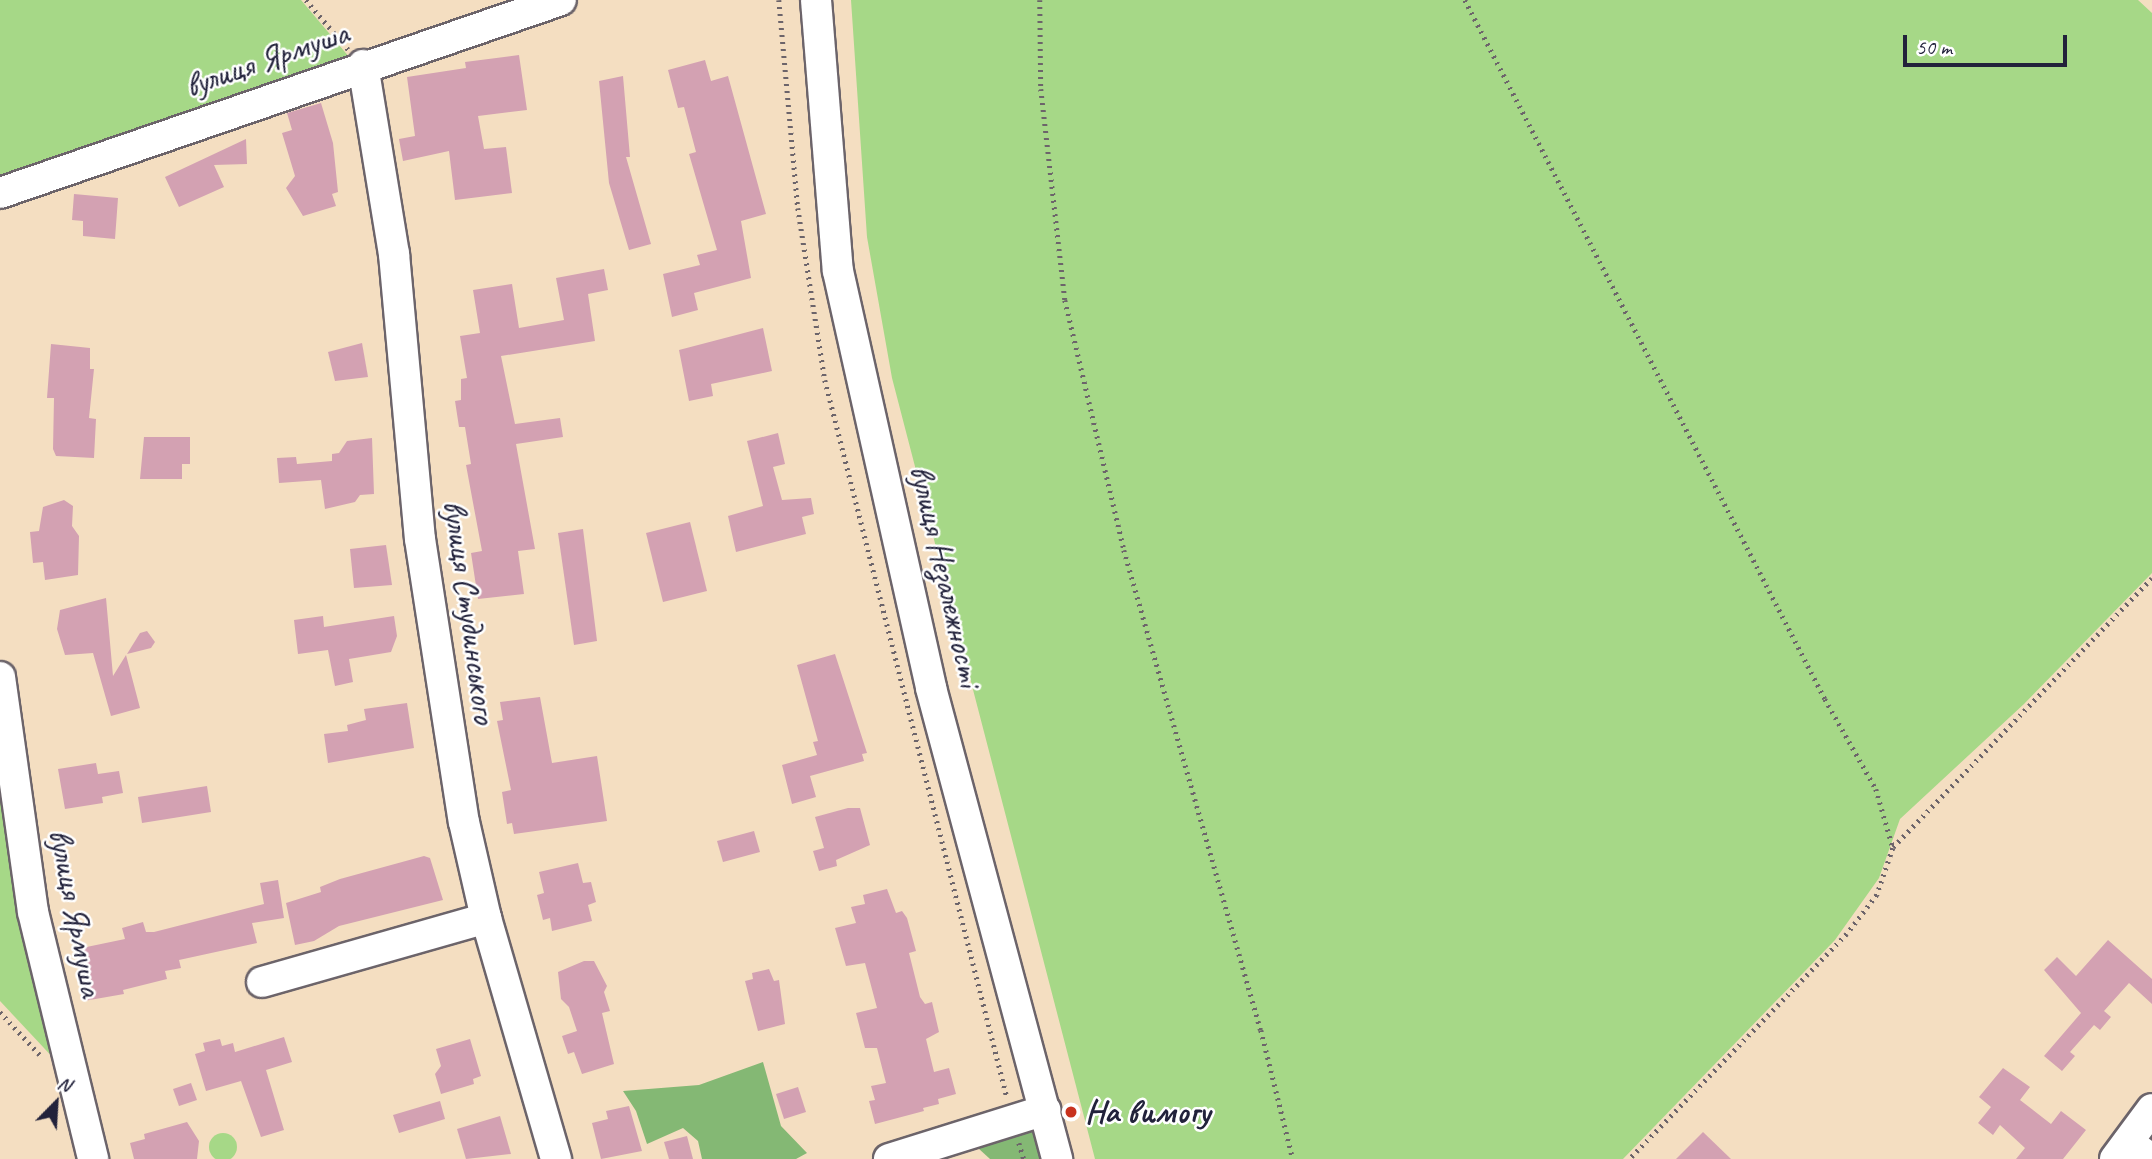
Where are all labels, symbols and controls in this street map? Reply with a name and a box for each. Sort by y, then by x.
street label: вулиця Ярмуша [180,14,354,106]
scale bar [1907,21,2072,65]
text: 50 m [1916,34,1952,60]
street label: вулиця Незалежності [900,461,990,691]
street label: вулиця Студинського [434,498,504,726]
street label: вулиця Ярмуша [39,826,111,1000]
north arrow [21,1068,91,1138]
text: N [54,1070,75,1097]
place label: На вимогу [1085,1092,1204,1132]
marker: На вимогу [1063,1104,1079,1120]

